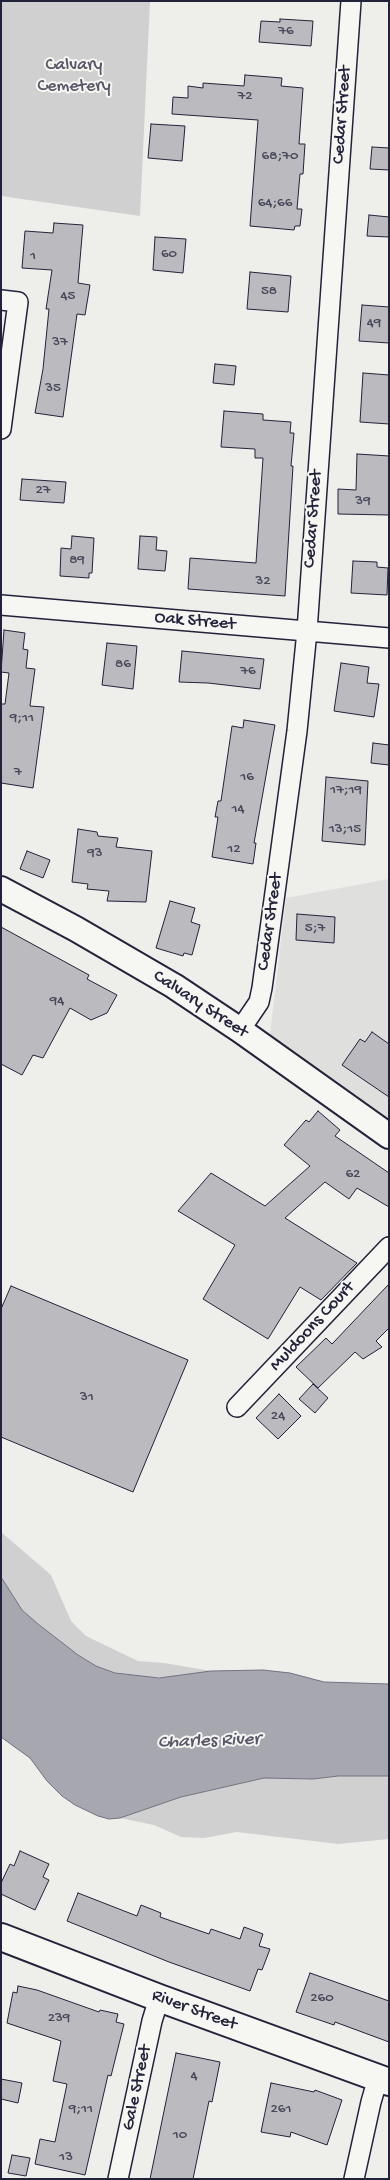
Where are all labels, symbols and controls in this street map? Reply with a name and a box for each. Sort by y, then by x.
house number: 76 [278,23,294,41]
park label: Calvary Cemetery [38,55,110,98]
street label: Cedar Street [329,65,357,165]
house number: 72 [237,88,253,106]
house number: 68;70 [262,148,298,166]
house number: 64;66 [258,195,292,213]
house number: 60 [161,246,177,264]
house number: 1 [30,248,36,266]
house number: 58 [261,283,277,301]
house number: 45 [61,288,75,306]
house number: 49 [367,315,381,333]
house number: 37 [52,334,68,352]
house number: 35 [45,380,61,398]
street label: Cedar Street [300,469,328,569]
house number: 27 [35,482,51,500]
house number: 39 [355,493,371,511]
house number: 89 [69,552,85,570]
house number: 32 [255,573,271,591]
street label: Oak Street [154,608,236,636]
house number: 86 [115,656,131,674]
house number: 76 [240,663,256,681]
house number: 9;11 [10,710,34,728]
house number: 7 [14,764,22,782]
house number: 16 [240,769,254,787]
house number: 17;19 [330,782,362,800]
house number: 14 [231,801,245,819]
house number: 13;15 [329,821,361,839]
house number: 12 [227,841,241,859]
house number: 93 [87,845,103,863]
street label: Cedar Street [253,872,289,972]
house number: 5;7 [305,920,325,938]
street label: Calvary Street [148,966,252,1044]
house number: 94 [50,993,64,1011]
house number: 62 [346,1166,360,1184]
street label: Muldoons Court [266,1278,360,1376]
house number: 31 [80,1389,94,1407]
house number: 24 [271,1408,285,1426]
water label: Charles River [158,1729,260,1755]
street label: River Street [148,1986,240,2036]
house number: 260 [310,1990,334,2008]
house number: 239 [48,2010,70,2028]
street label: Gale Street [118,2043,158,2133]
house number: 4 [190,2068,198,2086]
house number: 9;11 [69,2101,93,2119]
house number: 261 [270,2101,292,2119]
house number: 10 [173,2127,187,2145]
house number: 13 [59,2149,73,2167]

